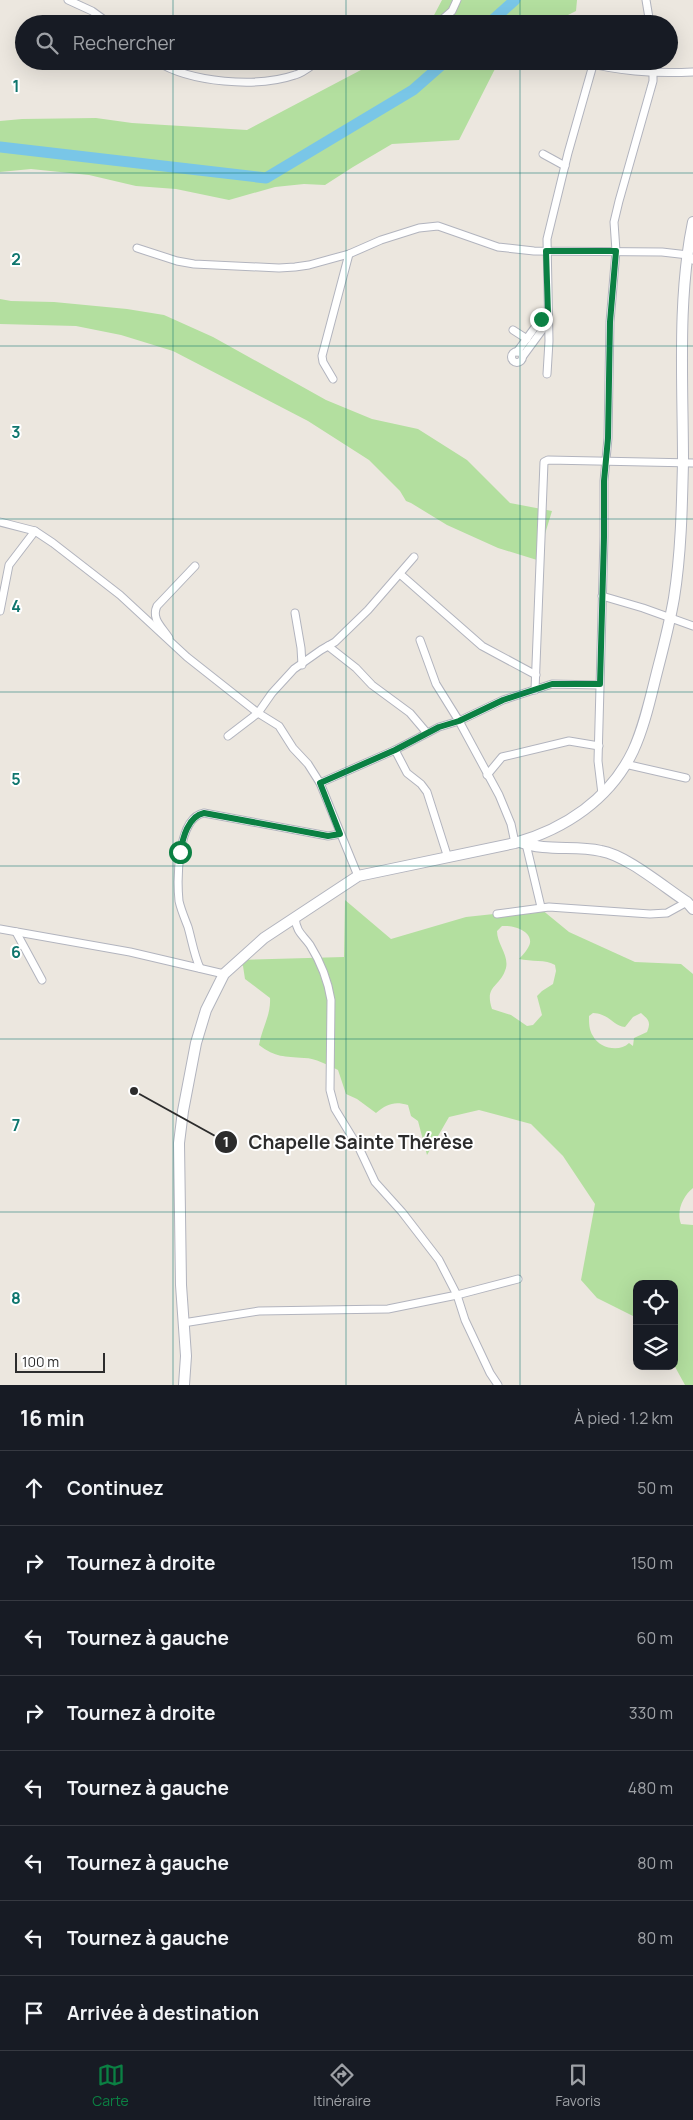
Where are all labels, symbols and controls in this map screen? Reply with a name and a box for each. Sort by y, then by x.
search box [15,15,678,70]
icon: search [33,29,61,57]
text: Rechercher [73,30,175,56]
text: 1 [12,75,20,97]
text: 2 [11,248,21,270]
route end [530,308,553,331]
text: 3 [11,421,21,443]
text: 4 [11,595,21,617]
text: 5 [11,768,21,790]
route start [169,841,192,864]
text: 6 [11,941,21,963]
text: 7 [12,1114,20,1136]
callout: Chapelle Sainte Thérèse [213,1125,483,1159]
text: Chapelle Sainte Thérèse [248,1129,474,1155]
text: 1 [223,1131,229,1152]
map controls [633,1280,678,1370]
button: locate [633,1280,678,1325]
text: 8 [11,1287,21,1309]
button: layers [633,1325,678,1370]
scale bar [15,1350,105,1373]
text: 100 m [22,1352,59,1371]
text: 16 min [20,1404,84,1432]
text: À pied · 1.2 km [574,1407,673,1429]
icon: ahead [20,1474,48,1502]
text: Continuez [67,1475,164,1501]
text: 50 m [637,1477,673,1499]
icon: right [20,1549,48,1577]
text: Tournez à droite [67,1550,215,1576]
text: 150 m [631,1552,673,1574]
icon: left [20,1624,48,1652]
text: Tournez à gauche [67,1625,229,1651]
text: 60 m [637,1627,673,1649]
icon: right [20,1699,48,1727]
text: Tournez à droite [67,1700,215,1726]
text: 330 m [629,1702,673,1724]
icon: left [20,1774,48,1802]
text: Tournez à gauche [67,1775,229,1801]
text: 480 m [628,1777,673,1799]
icon: left [20,1849,48,1877]
text: Tournez à gauche [67,1850,229,1876]
text: 80 m [637,1852,673,1874]
icon: left [20,1924,48,1952]
text: Tournez à gauche [67,1925,229,1951]
text: 80 m [637,1927,673,1949]
icon: arrive [20,1999,48,2027]
text: Arrivée à destination [67,2000,259,2026]
tab: Carte [92,2061,129,2110]
tab: Itinéraire [313,2061,371,2110]
tab: Favoris [556,2061,601,2110]

